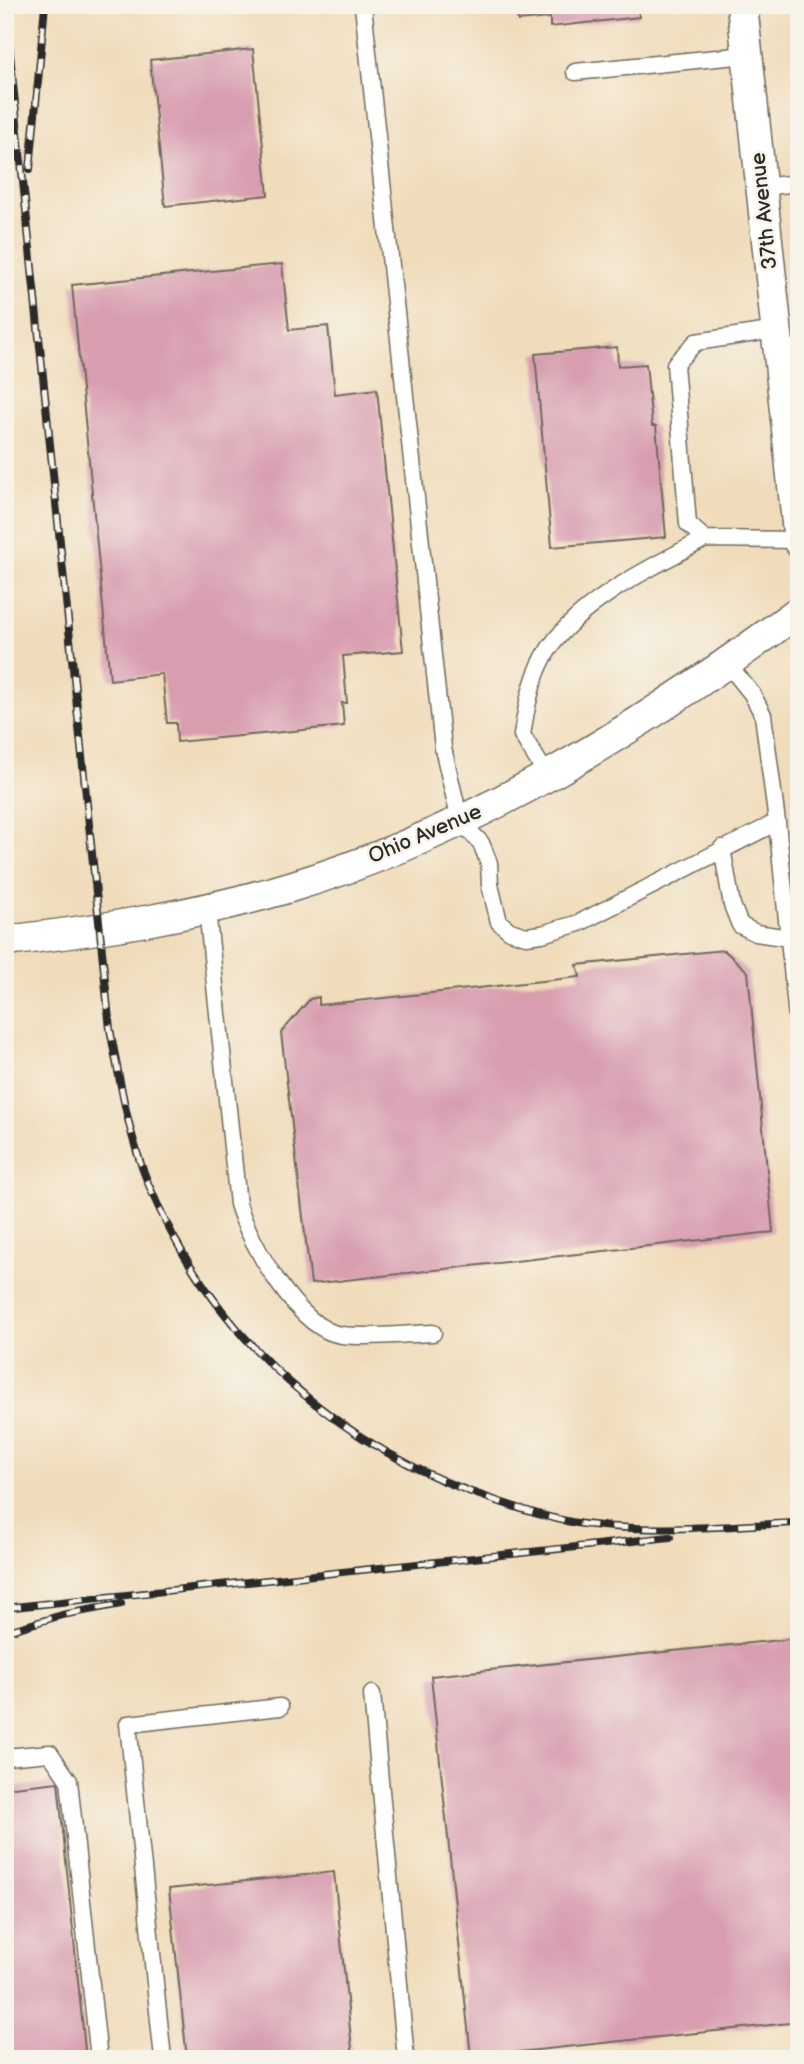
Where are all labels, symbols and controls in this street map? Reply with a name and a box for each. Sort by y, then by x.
street label: 37th Avenue [745,151,783,271]
street label: Ohio Avenue [365,799,485,869]

